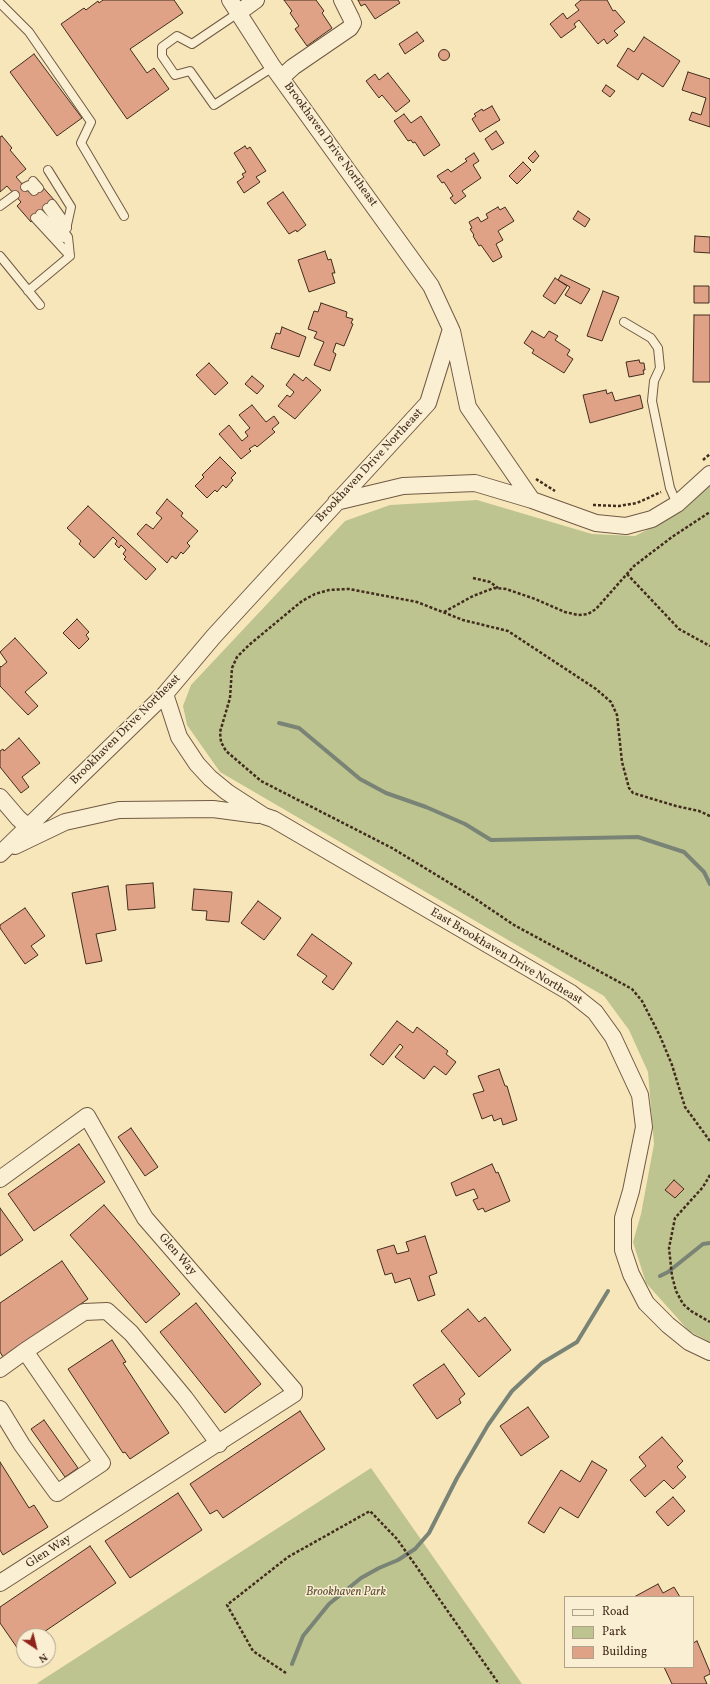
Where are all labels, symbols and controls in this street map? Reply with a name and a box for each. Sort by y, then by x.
street label: Brookhaven Drive Northeast [280,80,380,210]
street label: Brookhaven Drive Northeast [313,406,427,526]
street label: Brookhaven Drive Northeast [68,672,184,788]
street label: East Brookhaven Drive Northeast [427,906,585,1008]
street label: Glen Way [155,1231,199,1279]
street label: Glen Way [24,1532,74,1572]
park label: Brookhaven Park [306,1586,386,1600]
legend [564,1596,694,1668]
text: Road [602,1604,629,1620]
text: Park [602,1624,627,1640]
north arrow [16,1628,56,1668]
text: Building [602,1644,647,1660]
text: N [35,1649,50,1666]

